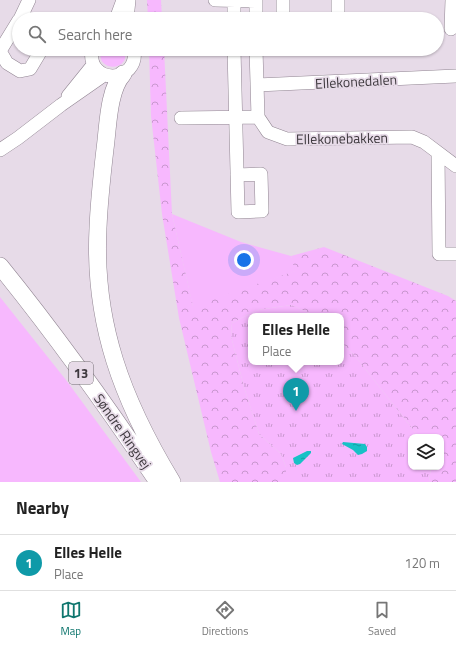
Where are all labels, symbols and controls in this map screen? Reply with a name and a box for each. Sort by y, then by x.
search box [12,12,444,56]
icon: search [26,23,48,45]
text: Search here [58,23,132,46]
street label: Ellekonedalen [314,68,398,94]
street label: Ellekonebakken [296,127,388,149]
your location [234,250,254,270]
popup [248,313,344,365]
text: Elles Helle [262,318,330,341]
text: Place [262,341,291,361]
road number: 13 [69,362,93,384]
pin: 1 [283,378,309,411]
street label: Søndre Ringvej [89,389,157,473]
map controls [408,434,444,470]
button: layers [408,434,444,470]
text: Nearby [16,495,69,521]
text: Elles Helle [54,541,122,564]
text: 1 [25,553,33,573]
text: 120 m [404,553,440,573]
text: Place [54,564,83,584]
tab: Map [60,599,82,639]
tab: Directions [202,599,248,639]
tab: Saved [368,599,396,639]

